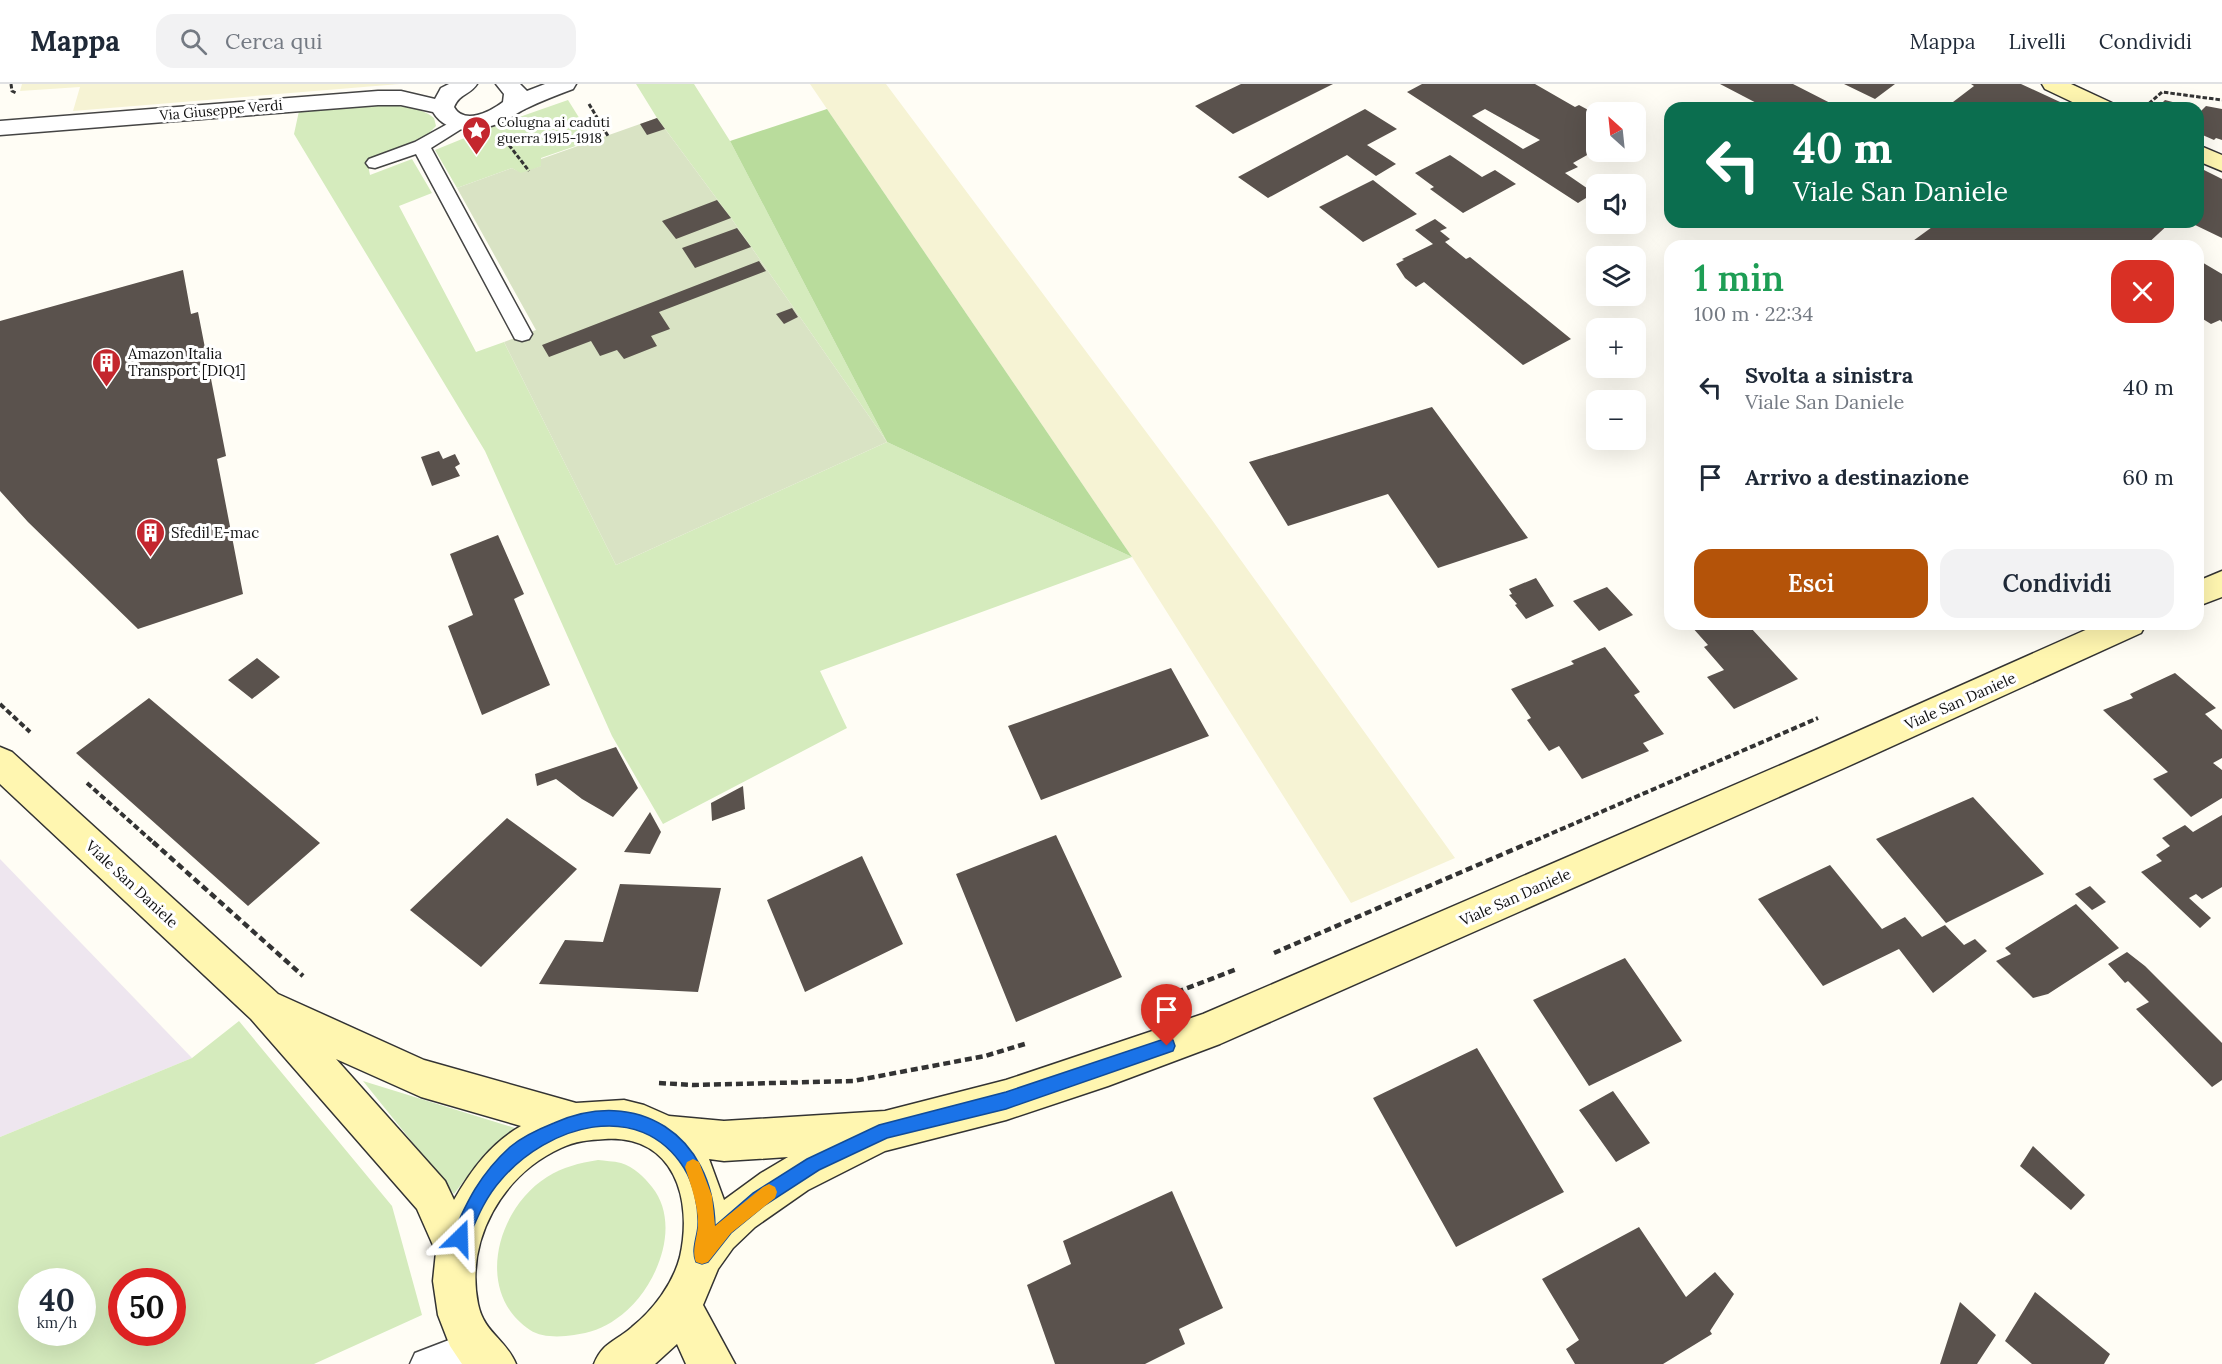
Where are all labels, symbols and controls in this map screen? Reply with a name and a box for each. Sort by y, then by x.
search box [156,14,576,68]
text: Mappa [30,23,120,59]
icon: search [177,25,210,58]
text: Cerca qui [225,27,322,55]
text: Mappa [1910,28,1976,55]
text: Livelli [2009,28,2066,55]
text: Condividi [2099,28,2192,55]
street label: Via Giuseppe Verdi [158,96,283,124]
north arrow [1586,102,1646,162]
map controls [1586,102,1646,450]
place label: Colugna ai caduti guerra 1915-1918 [497,113,610,147]
place icon: Colugna ai caduti guerra 1915-1918 [460,114,492,156]
text: 40 m [1793,121,1892,175]
icon: left [1694,126,1772,204]
button: sound [1586,174,1646,234]
text: Viale San Daniele [1793,174,2008,208]
button: layers [1586,246,1646,306]
text: 1 min [1694,255,1784,301]
button: close [2111,260,2174,323]
text: 100 m · 22:34 [1694,301,1813,326]
button: + [1586,318,1646,378]
place label: Amazon Italia Transport [DIQ1] [127,344,246,380]
building icon: Amazon Italia Transport [DIQ1] [91,346,123,388]
text: Svolta a sinistra [1745,361,1913,389]
icon: left [1694,371,1727,404]
text: 40 m [2123,373,2174,401]
text: Viale San Daniele [1745,389,1904,414]
button: − [1586,390,1646,450]
icon: arrive [1694,461,1727,494]
text: Arrivo a destinazione [1745,463,1969,491]
text: 60 m [2122,463,2174,491]
building icon: Sfedil E-mac [134,516,166,558]
place label: Sfedil E-mac [171,523,259,542]
button: Esci [1694,549,1928,618]
button: Condividi [1940,549,2174,618]
street label: Viale San Daniele [1901,668,2018,734]
street label: Viale San Daniele [81,836,182,932]
street label: Viale San Daniele [1456,864,1573,930]
pin [1141,984,1192,1046]
icon: arrive [1150,993,1183,1026]
position arrow [428,1206,492,1270]
speed limit sign: 50 [108,1268,186,1346]
text: 40 [39,1281,75,1319]
text: km/h [37,1313,77,1332]

